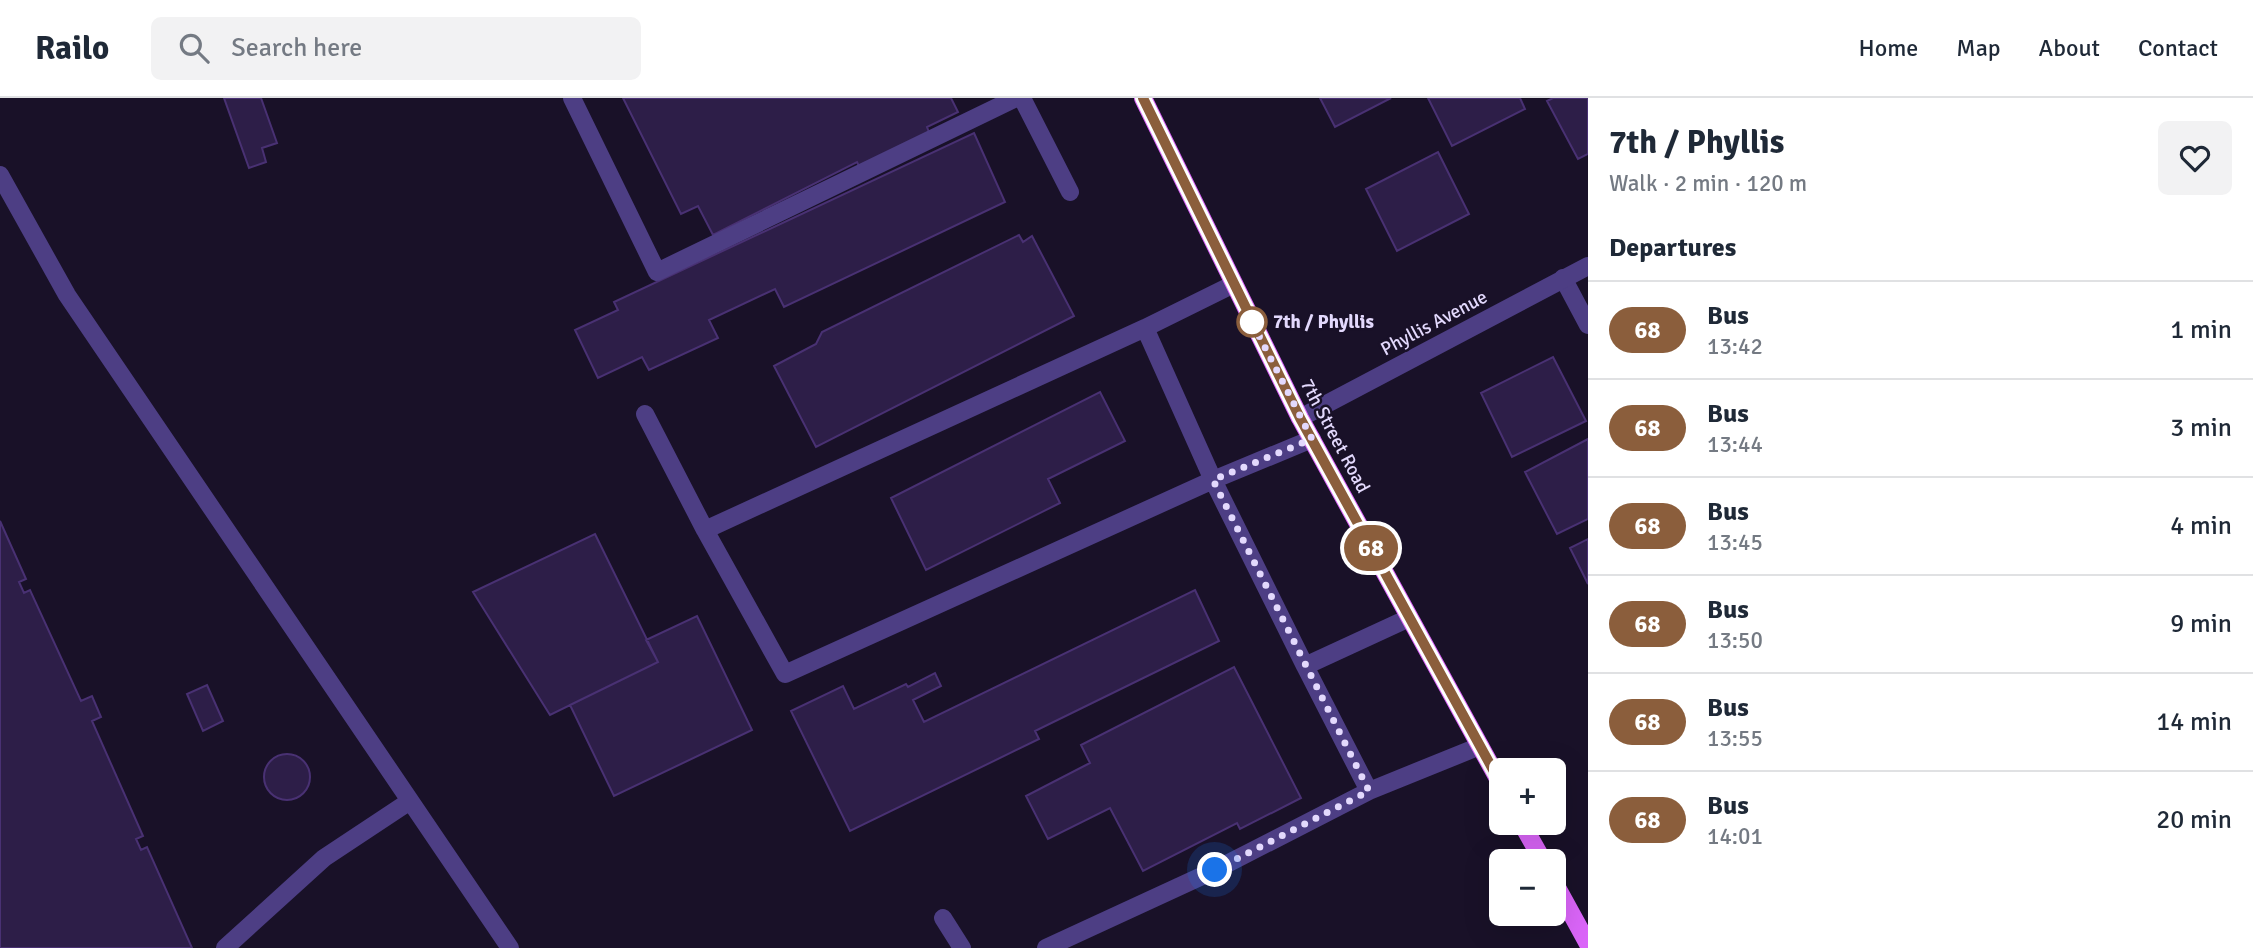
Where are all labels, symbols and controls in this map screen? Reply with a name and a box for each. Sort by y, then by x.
search box [151,17,641,80]
text: Railo [35,28,109,69]
icon: search [175,29,213,67]
text: Search here [231,32,362,64]
text: Home [1858,33,1918,63]
text: Map [1956,33,2001,63]
text: About [2039,33,2100,63]
text: Contact [2138,33,2218,63]
button: heart [2158,121,2232,195]
text: 7th / Phyllis [1609,122,1784,163]
text: Walk · 2 min · 120 m [1609,169,1807,198]
text: Departures [1609,232,1736,264]
street label: Phyllis Avenue [1376,285,1492,361]
text: Bus [1707,300,1749,332]
marker: 7th / Phyllis [1237,307,1267,337]
place label: 7th / Phyllis [1273,310,1374,334]
text: 1 min [2170,314,2232,346]
text: 68 [1635,315,1660,345]
text: 13:42 [1707,332,1763,361]
street label: 7th Street Road [1295,375,1375,497]
text: Bus [1707,398,1749,430]
text: 3 min [2170,412,2232,444]
text: 68 [1635,413,1660,443]
text: 13:44 [1707,430,1763,459]
text: Bus [1707,496,1749,528]
text: 4 min [2170,510,2232,542]
text: 68 [1635,511,1660,541]
line badge: 68 [1340,525,1402,571]
text: 13:45 [1707,528,1763,557]
text: 68 [1358,533,1384,563]
text: Bus [1707,594,1749,626]
text: 9 min [2170,608,2232,640]
text: 68 [1635,609,1660,639]
text: 13:50 [1707,626,1763,655]
text: Bus [1707,692,1749,724]
text: 14 min [2156,706,2232,738]
text: 68 [1635,707,1660,737]
text: 13:55 [1707,724,1763,753]
map controls [1489,758,1566,926]
button: + [1489,758,1566,835]
text: Bus [1707,790,1749,822]
text: 20 min [2156,804,2232,836]
text: 68 [1635,805,1660,835]
text: 14:01 [1707,822,1763,851]
button: − [1489,849,1566,926]
your location [1197,852,1232,887]

